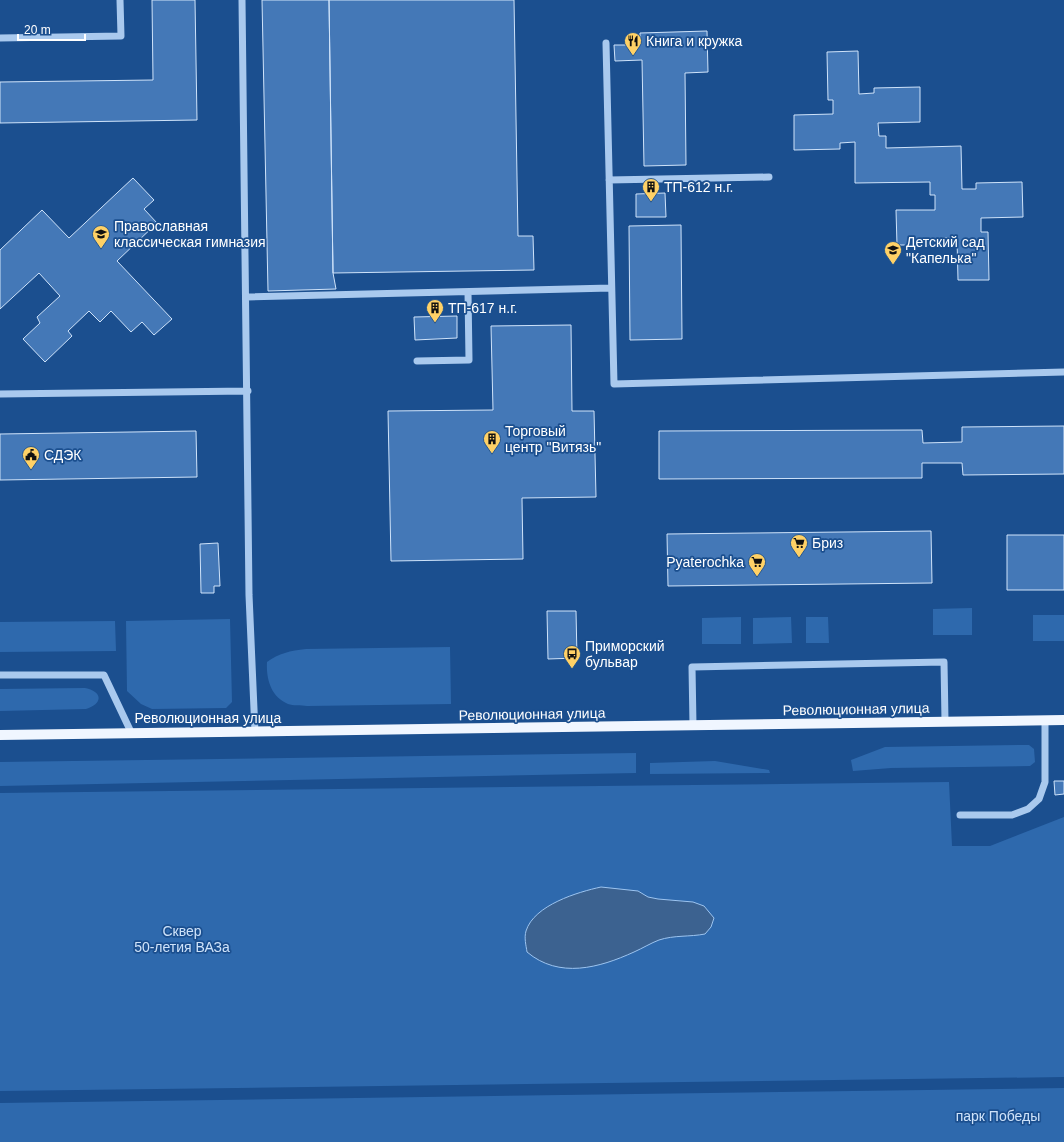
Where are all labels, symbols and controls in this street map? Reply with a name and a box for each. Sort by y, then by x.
scale bar [18,16,85,42]
text: 20 m [24,23,51,37]
restaurant icon: Книга и кружка [623,31,643,56]
place label: Книга и кружка [646,33,743,49]
building icon: ТП-612 н.г. [641,177,661,202]
place label: ТП-612 н.г. [664,179,733,195]
place label: Православная классическая гимназия [114,218,266,250]
school or university icon: Православная классическая гимназия [91,224,111,249]
place label: Детский сад "Капелька" [906,234,985,266]
school or university icon: Детский сад "Капелька" [883,240,903,265]
building icon: ТП-617 н.г. [425,298,445,323]
place label: ТП-617 н.г. [448,300,517,316]
place label: Торговый центр "Витязь" [505,423,601,455]
building icon: Торговый центр "Витязь" [482,429,502,454]
public building icon: СДЭК [21,445,41,470]
place label: СДЭК [44,447,82,463]
supermarket icon: Бриз [789,533,809,558]
place label: Бриз [812,535,843,551]
supermarket icon: Pyaterochka [747,552,767,577]
place label: Pyaterochka [666,554,744,570]
place label: Приморский бульвар [585,638,665,670]
bus stop icon: Приморский бульвар [562,644,582,669]
street label: Революционная улица [782,700,930,718]
street label: Революционная улица [458,705,606,723]
street label: Революционная улица [135,710,282,726]
park label: Сквер 50-летия ВАЗа [134,923,230,955]
park label: парк Победы [956,1108,1040,1124]

